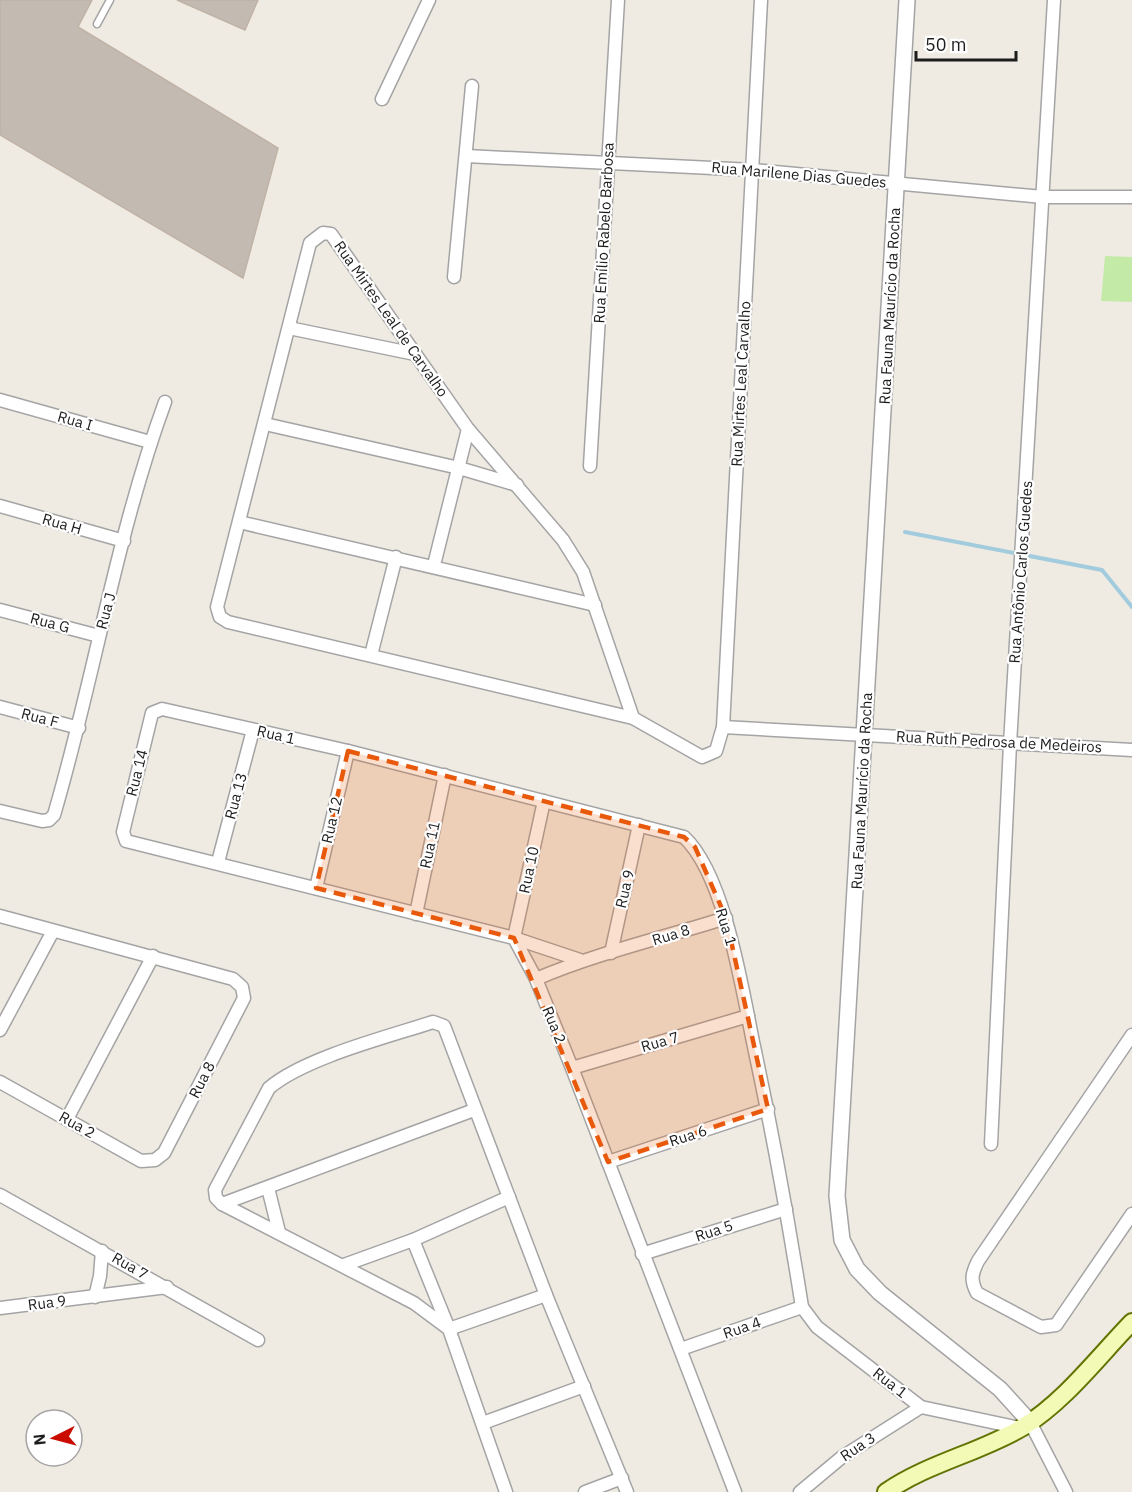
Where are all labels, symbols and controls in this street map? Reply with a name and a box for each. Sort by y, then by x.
scale bar [916,24,1016,62]
text: 50 m [925,33,967,56]
street label: Rua Emílio Rabelo Barbosa [589,142,618,324]
street label: Rua Marilene Dias Guedes [711,157,887,192]
street label: Rua Fauna Maurício da Rocha [875,207,904,405]
street label: Rua Mirtes Leal de Carvalho [330,237,453,401]
street label: Rua Mirtes Leal Carvalho [727,301,754,467]
street label: Rua I [55,406,95,435]
street label: Rua Antônio Carlos Guedes [1005,480,1036,664]
street label: Rua H [40,509,84,538]
street label: Rua J [92,590,120,631]
street label: Rua G [28,608,72,637]
street label: Rua Fauna Maurício da Rocha [847,692,876,890]
street label: Rua F [19,703,61,732]
street label: Rua 1 [255,721,297,748]
street label: Rua Ruth Pedrosa de Medeiros [896,727,1103,756]
street label: Rua 14 [122,747,151,798]
street label: Rua 13 [220,770,251,821]
street label: Rua 12 [317,795,346,845]
street label: Rua 11 [415,820,444,870]
street label: Rua 10 [514,845,543,895]
street label: Rua 9 [611,868,638,910]
street label: Rua 1 [712,906,741,948]
street label: Rua 8 [650,920,692,949]
street label: Rua 2 [538,1003,571,1046]
street label: Rua 7 [639,1027,681,1056]
street label: Rua 8 [184,1058,219,1101]
street label: Rua 2 [56,1107,99,1142]
street label: Rua 6 [667,1121,709,1151]
street label: Rua 5 [693,1216,735,1246]
street label: Rua 7 [109,1248,152,1283]
street label: Rua 9 [27,1291,67,1314]
street label: Rua 4 [720,1312,763,1343]
street label: Rua 1 [869,1363,911,1402]
north arrow [24,1408,84,1468]
street label: Rua 3 [836,1428,879,1465]
text: N [29,1433,50,1446]

